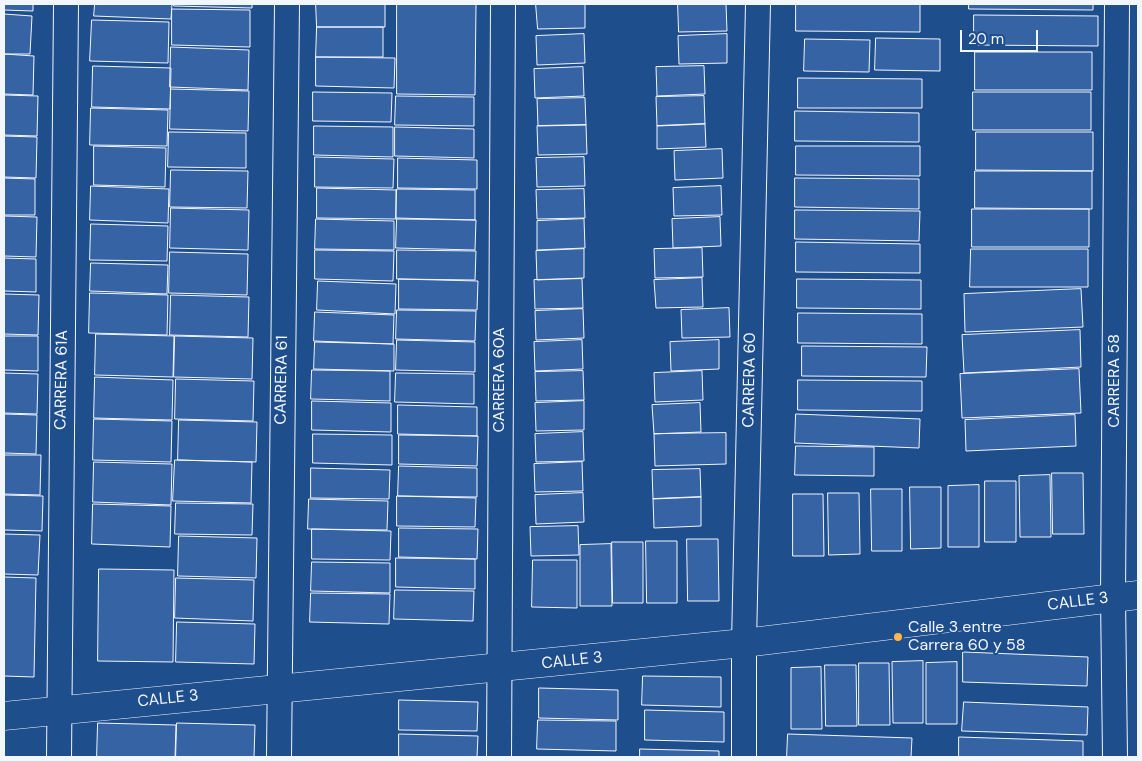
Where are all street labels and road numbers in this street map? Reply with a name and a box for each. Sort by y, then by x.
street label: CARRERA 60A [490,327,510,433]
street label: CARRERA 61A [52,330,72,430]
street label: CARRERA 60 [740,332,760,428]
street label: CARRERA 58 [1105,334,1125,428]
street label: CARRERA 61 [272,335,292,425]
street label: CALLE 3 [1046,589,1110,615]
street label: CALLE 3 [540,648,604,674]
street label: CALLE 3 [136,686,200,712]

